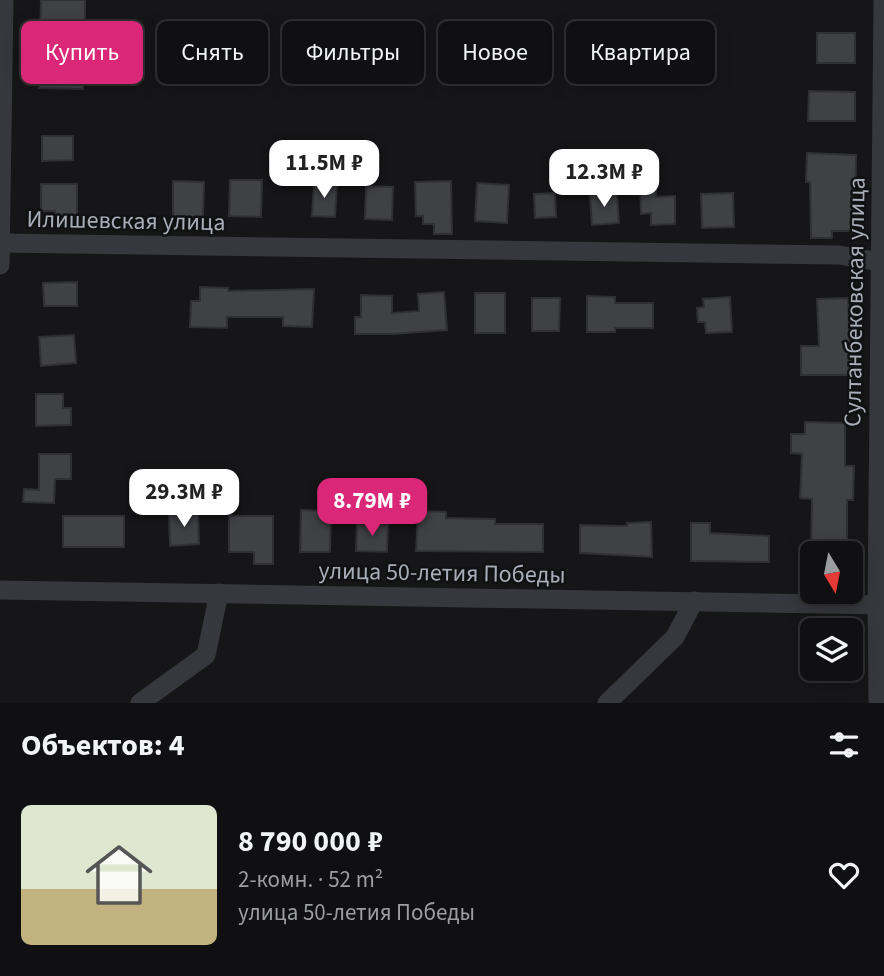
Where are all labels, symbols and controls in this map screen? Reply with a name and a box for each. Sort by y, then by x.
chip: Купить [21,21,143,84]
chip: Снять [157,21,268,84]
chip: Фильтры [282,21,424,84]
chip: Новое [438,21,552,84]
chip: Квартира [566,21,715,84]
pin: 11.5M ₽ [259,140,389,200]
text: 11.5M ₽ [285,146,363,179]
pin: 12.3M ₽ [539,150,669,209]
text: 12.3M ₽ [565,155,643,188]
street label: Султанбековская улица [835,177,875,427]
street label: Илишевская улица [26,202,226,240]
pin: 29.3M ₽ [119,470,249,529]
text: 29.3M ₽ [145,475,223,508]
pin: 8.79M ₽ [307,478,437,538]
text: 8.79M ₽ [333,484,411,517]
north arrow [800,541,863,604]
map controls [800,541,863,681]
street label: улица 50-летия Победы [318,553,566,593]
button: layers [800,618,863,681]
text: Объектов: 4 [21,724,185,767]
icon: filters [825,726,863,764]
text: 8 790 000 ₽ [238,820,383,863]
icon: home [77,833,161,917]
icon: heart [825,856,863,894]
text: 2-комн. · 52 m² [238,863,383,896]
text: улица 50-летия Победы [238,896,475,929]

